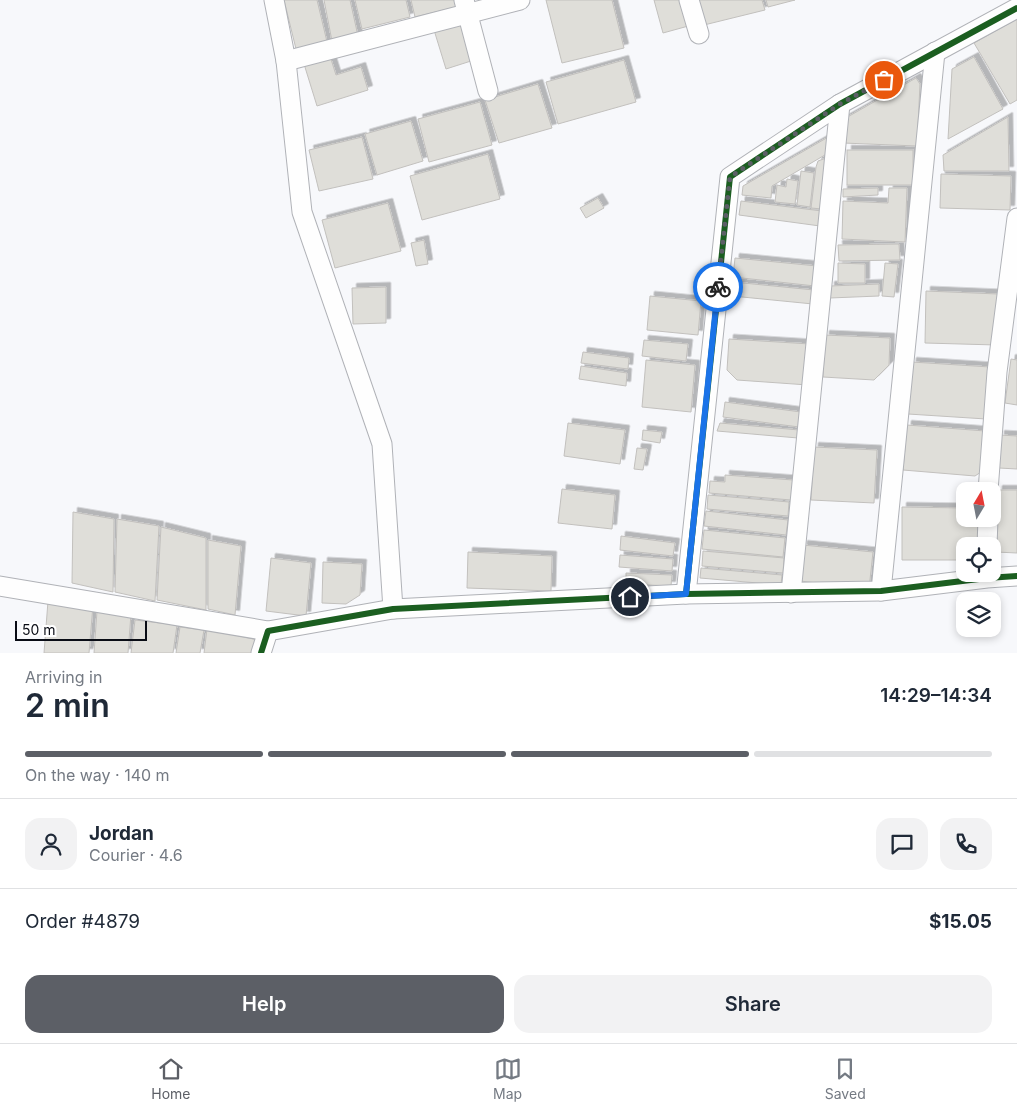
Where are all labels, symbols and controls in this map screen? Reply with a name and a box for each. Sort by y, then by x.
pin [863,59,905,101]
icon: bag [870,66,898,94]
courier [693,262,743,312]
icon: bike [704,273,732,301]
north arrow [956,482,1001,528]
map controls [956,482,1001,637]
button: locate [956,537,1001,582]
pin [609,576,651,618]
icon: home [616,583,644,611]
button: layers [956,592,1001,637]
scale bar [15,618,148,641]
text: 50 m [22,621,56,638]
text: Arriving in [25,667,102,687]
text: 14:29–14:34 [880,684,992,707]
text: 2 min [25,686,110,725]
text: On the way · 140 m [25,765,170,785]
button: person [25,818,77,870]
button: chat [876,818,928,870]
button: phone [940,818,992,870]
text: Jordan [89,822,154,845]
text: Courier · 4.6 [89,845,183,865]
text: Order #4879 [25,910,140,933]
text: $15.05 [929,910,992,933]
button: Help [25,975,504,1033]
button: Share [514,975,992,1033]
tab: Home [151,1055,191,1102]
tab: Map [493,1055,522,1102]
tab: Saved [825,1055,866,1102]

